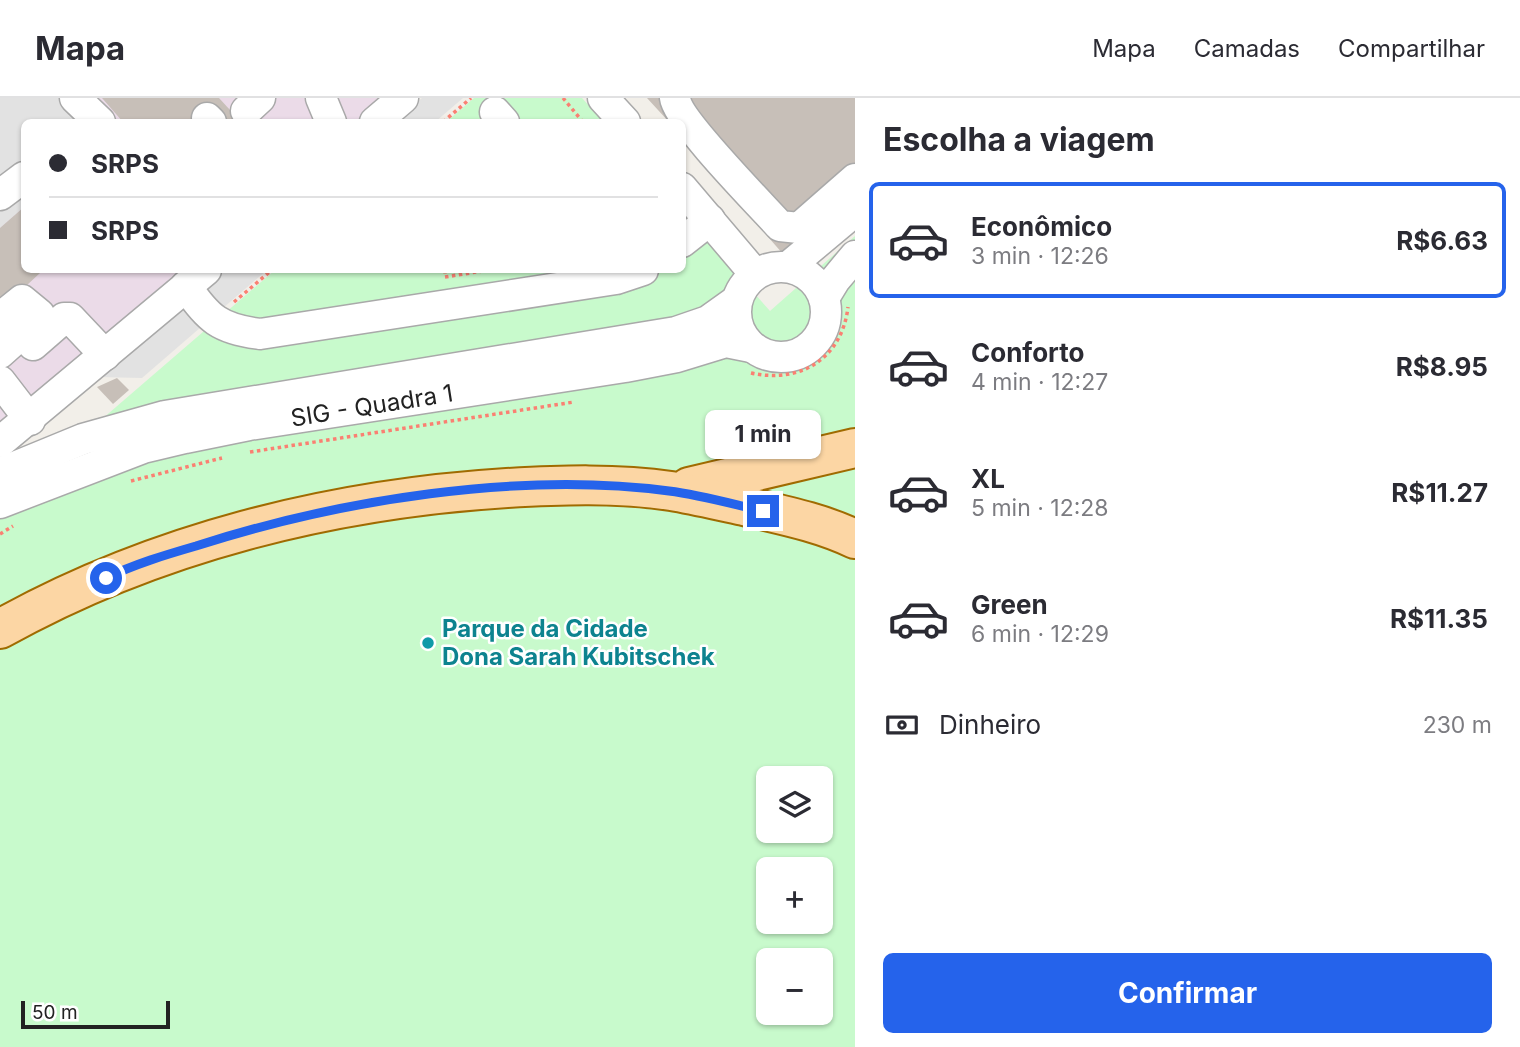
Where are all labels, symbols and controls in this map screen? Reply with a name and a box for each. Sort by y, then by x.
text: Mapa [35,28,125,68]
text: Mapa [1092,34,1156,63]
text: Camadas [1194,34,1300,63]
text: Compartilhar [1338,34,1485,63]
text: Escolha a viagem [883,120,1155,159]
text: SRPS [91,148,159,179]
icon: car [887,209,950,272]
text: Econômico [971,211,1112,242]
text: SRPS [91,215,159,246]
text: R$6.63 [1396,225,1488,256]
text: 3 min · 12:26 [971,242,1109,270]
icon: car [887,335,950,398]
text: Conforto [971,337,1084,368]
text: R$8.95 [1396,351,1488,382]
text: 4 min · 12:27 [971,368,1108,396]
street label: SIG - Quadra 1 [289,378,455,433]
callout: 1 min [705,410,821,458]
text: 1 min [735,420,791,448]
icon: car [887,461,950,524]
text: XL [971,463,1005,494]
text: R$11.27 [1391,477,1488,508]
text: 5 min · 12:28 [971,494,1109,522]
route end [747,495,779,527]
route start [90,562,122,594]
icon: car [887,587,950,650]
text: Green [971,589,1048,620]
text: R$11.35 [1390,603,1488,634]
place label: Parque da Cidade Dona Sarah Kubitschek [442,614,715,671]
text: 6 min · 12:29 [971,620,1109,648]
marker: Parque da Cidade Dona Sarah Kubitschek [420,635,436,651]
icon: cash [883,706,921,744]
text: Dinheiro [939,709,1041,740]
text: 230 m [1423,711,1492,739]
map controls [756,766,833,1025]
button: layers [756,766,833,843]
button: + [756,857,833,934]
button: − [756,948,833,1025]
button: Confirmar [883,953,1492,1033]
scale bar [21,998,170,1030]
text: 50 m [32,1001,78,1024]

